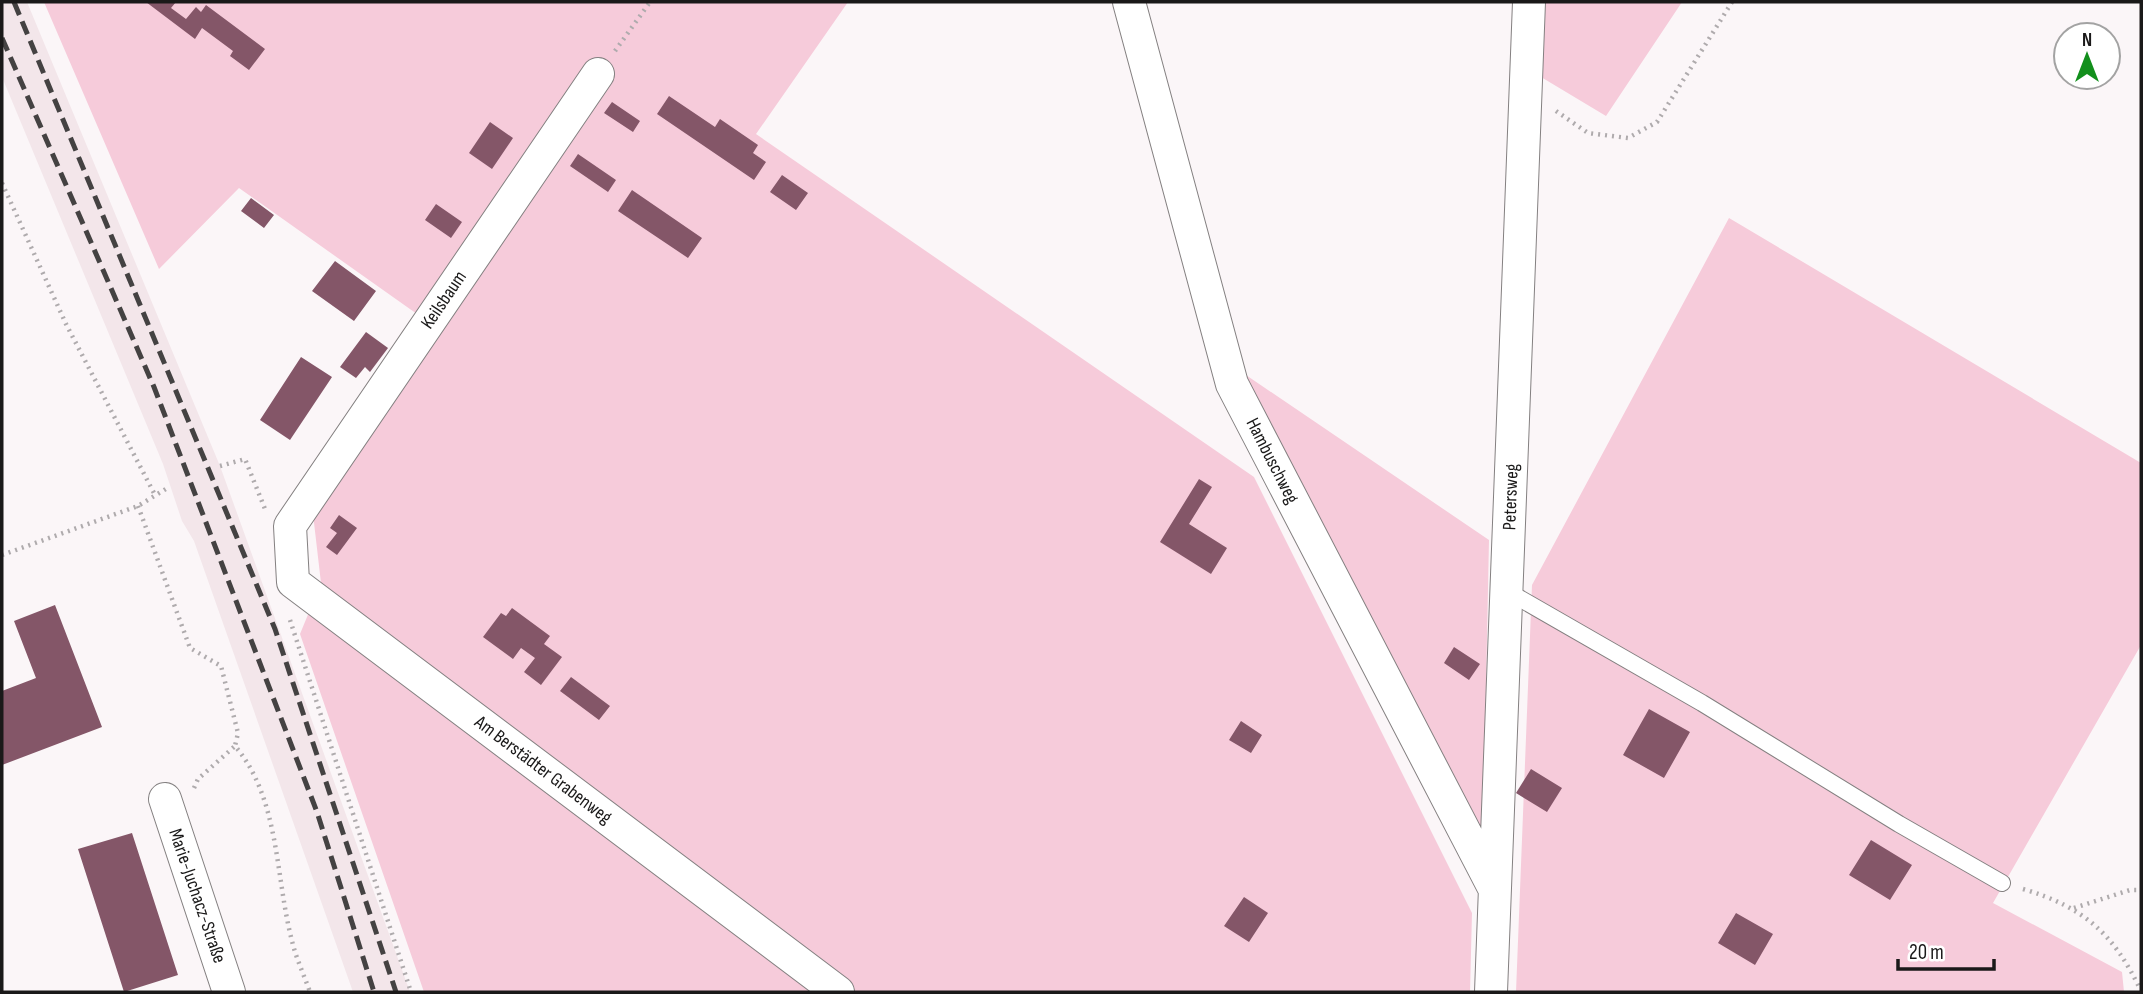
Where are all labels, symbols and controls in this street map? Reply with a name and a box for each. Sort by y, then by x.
north arrow [2052,21,2122,91]
text: N [2082,29,2092,52]
street label: Keilsbaum [416,267,472,333]
street label: Hambuschweg [1241,414,1304,508]
street label: Petersweg [1498,463,1524,531]
street label: Am Berstädter Grabenweg [469,710,617,829]
street label: Marie-Juchacz-Straße [163,826,231,966]
scale bar [1898,928,1994,972]
text: 20 m [1909,940,1944,965]

